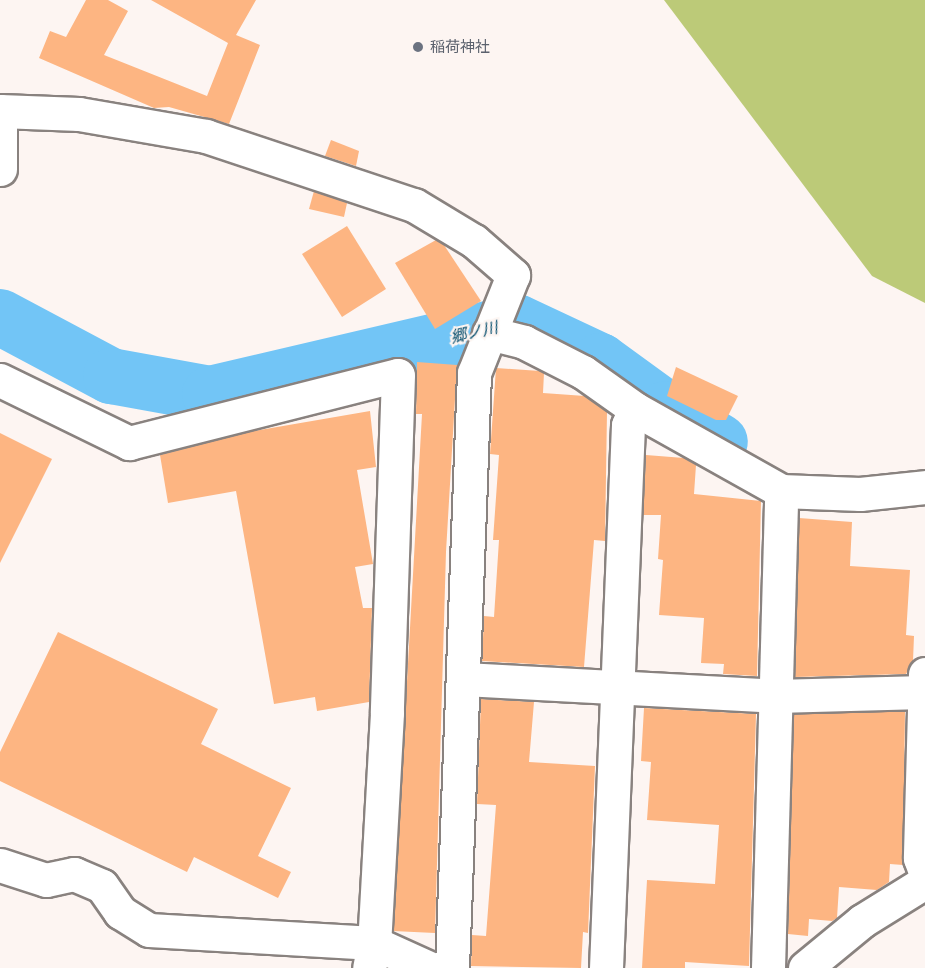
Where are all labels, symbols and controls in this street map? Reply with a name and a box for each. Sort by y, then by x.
place label: 稲荷神社 [430,38,490,56]
marker: 稲荷神社 [411,40,425,54]
water label: 郷ノ川 [448,317,500,347]

